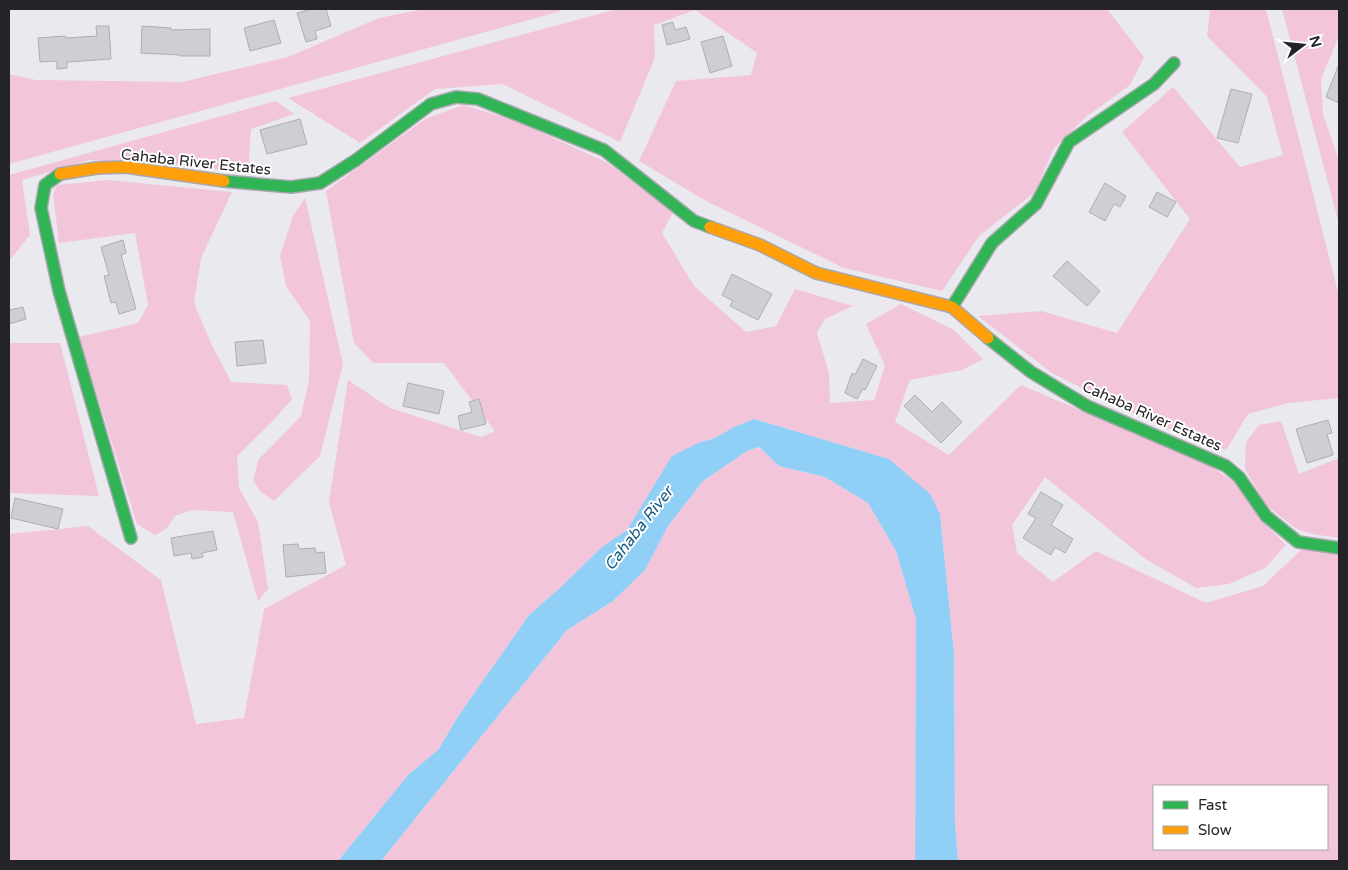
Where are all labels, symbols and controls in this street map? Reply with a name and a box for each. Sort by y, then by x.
north arrow [1278,20,1328,70]
text: N [1305,34,1325,49]
street label: Cahaba River Estates [120,145,272,179]
street label: Cahaba River Estates [1080,377,1224,455]
water label: Cahaba River [600,481,679,575]
legend [1153,785,1328,850]
text: Fast [1198,796,1228,814]
text: Slow [1198,821,1232,839]

